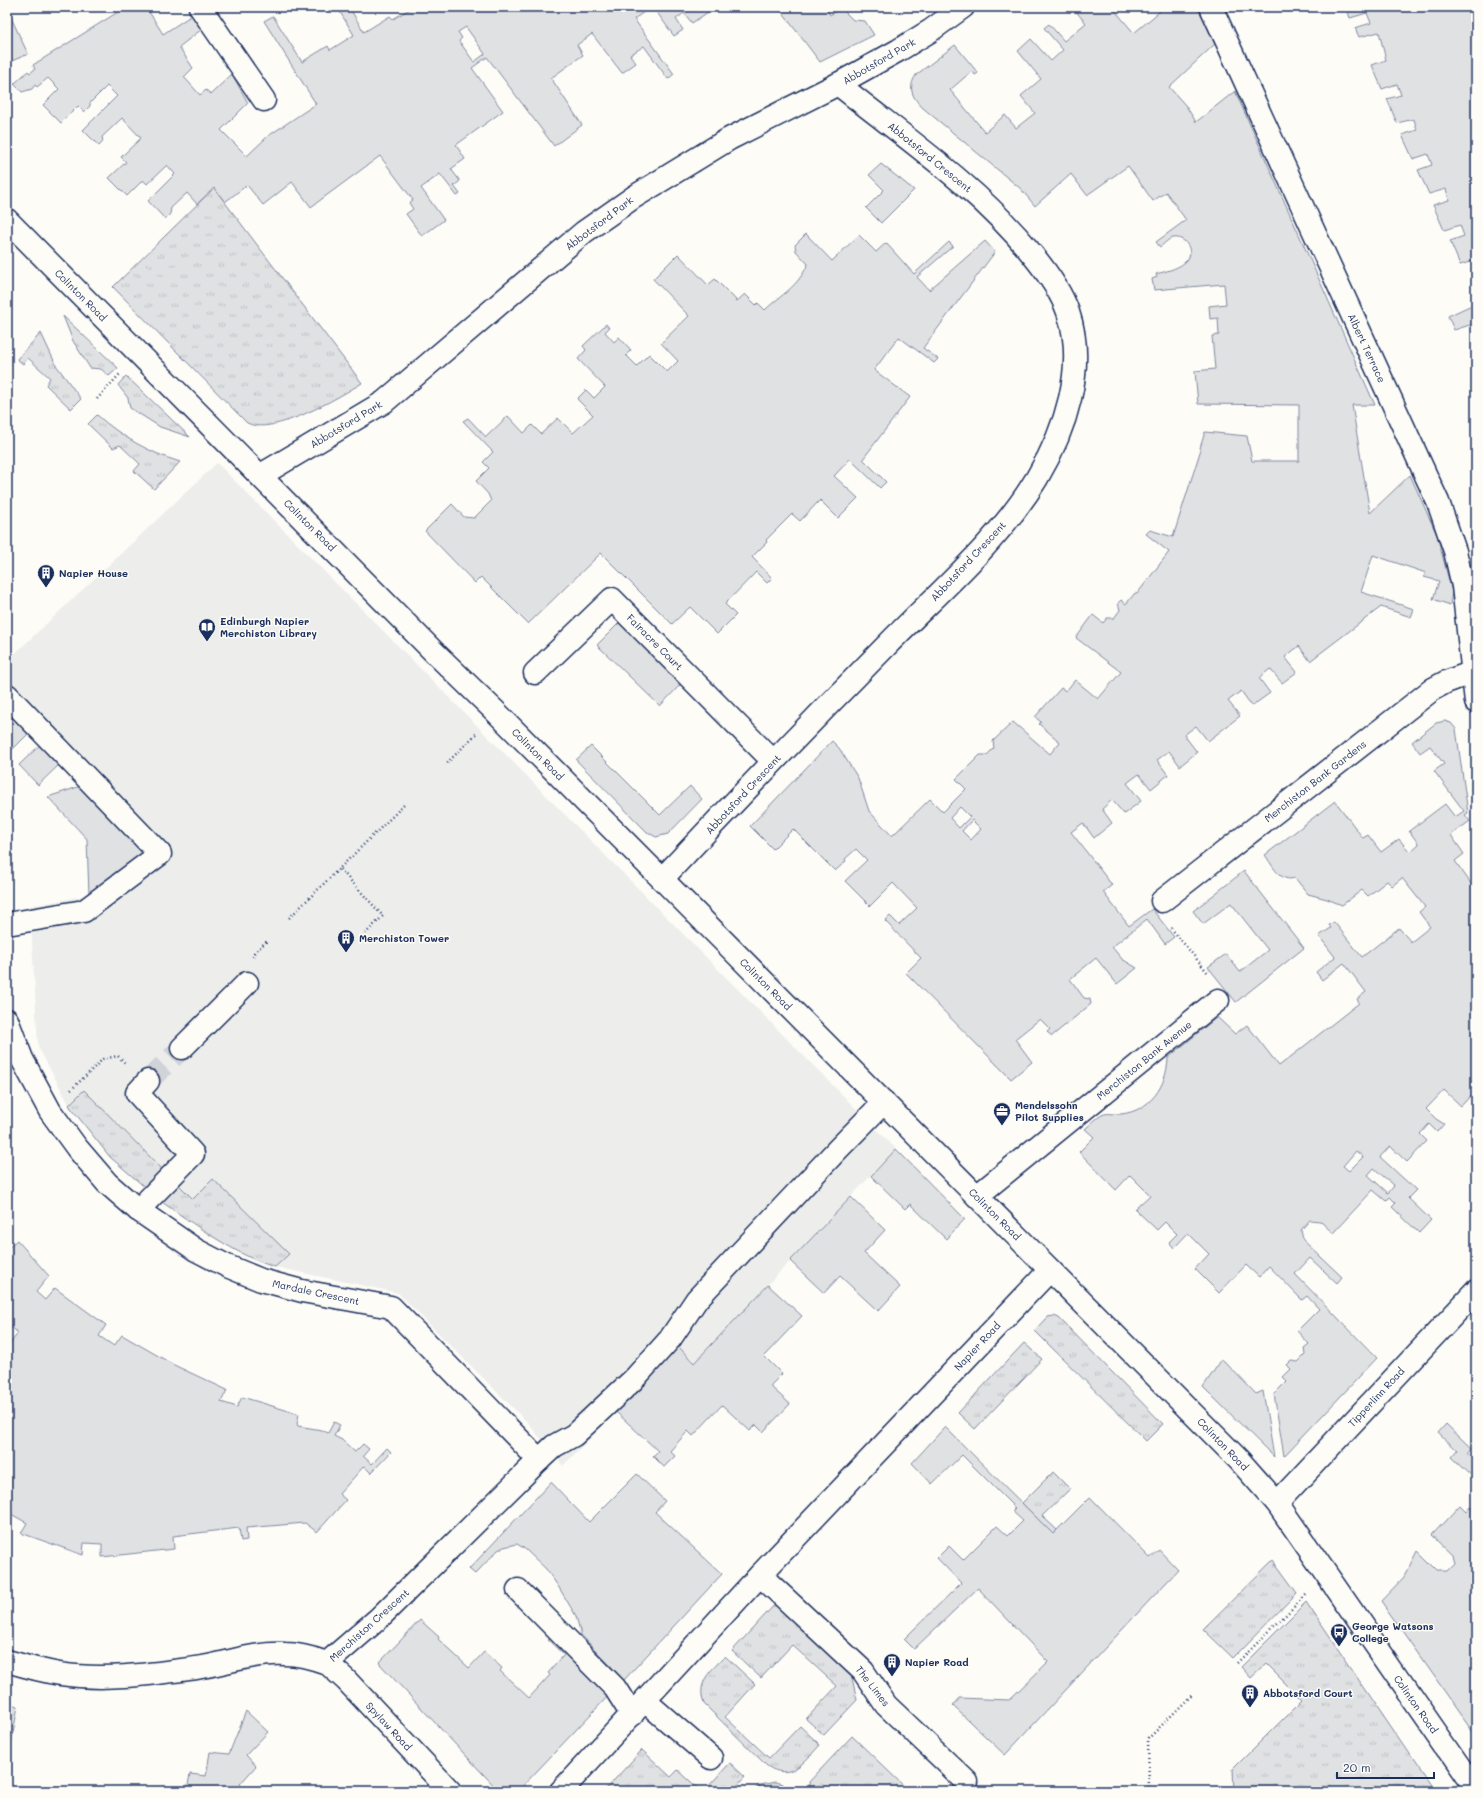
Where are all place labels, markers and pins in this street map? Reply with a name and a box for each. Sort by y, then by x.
building icon: Napier House [36,563,56,588]
place label: Napier House [59,566,128,580]
place label: Edinburgh Napier Merchiston Library [220,614,317,640]
library icon: Edinburgh Napier Merchiston Library [197,617,217,642]
building icon: Merchiston Tower [336,928,356,953]
place label: Merchiston Tower [359,931,449,945]
place label: Mendelssohn Pilot Supplies [1015,1098,1084,1124]
office icon: Mendelssohn Pilot Supplies [992,1101,1012,1126]
place label: George Watsons College [1352,1619,1433,1645]
bus stop icon: George Watsons College [1329,1622,1349,1647]
building icon: Napier Road [882,1652,902,1677]
place label: Napier Road [905,1655,969,1669]
building icon: Abbotsford Court [1240,1683,1260,1708]
place label: Abbotsford Court [1263,1686,1353,1700]

